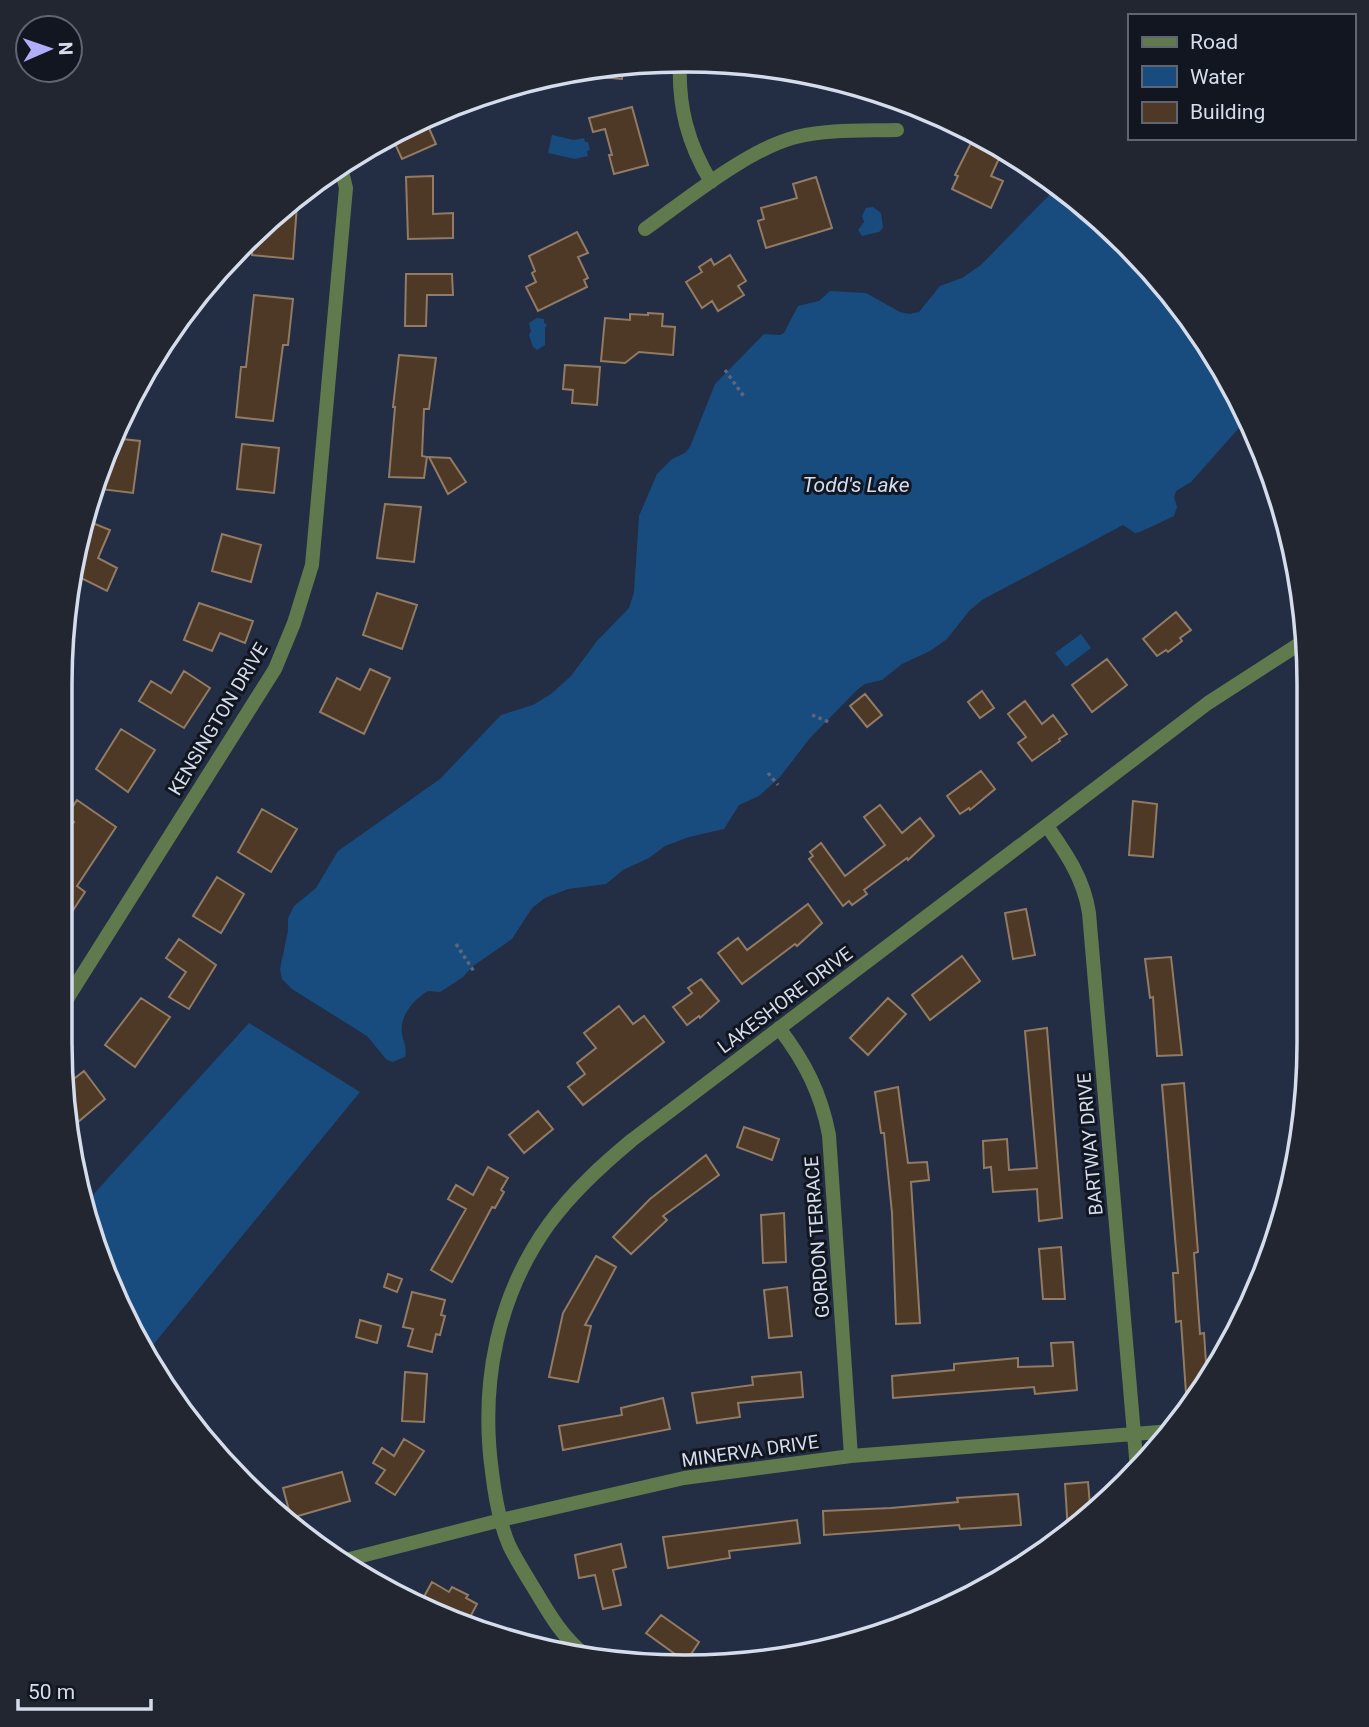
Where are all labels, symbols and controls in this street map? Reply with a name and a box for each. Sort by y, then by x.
north arrow [14,14,84,84]
legend [1128,14,1355,140]
text: Road [1190,30,1238,54]
text: N [54,41,77,56]
text: Water [1190,65,1245,89]
text: Building [1190,100,1265,124]
water label: Todd's Lake [802,473,910,497]
street label: KENSINGTON DRIVE [163,638,273,799]
street label: LAKESHORE DRIVE [713,942,857,1058]
street label: BARTWAY DRIVE [1072,1072,1108,1216]
street label: GORDON TERRACE [800,1155,834,1319]
street label: MINERVA DRIVE [680,1430,820,1472]
scale bar [18,1668,150,1712]
text: 50 m [28,1680,75,1704]

